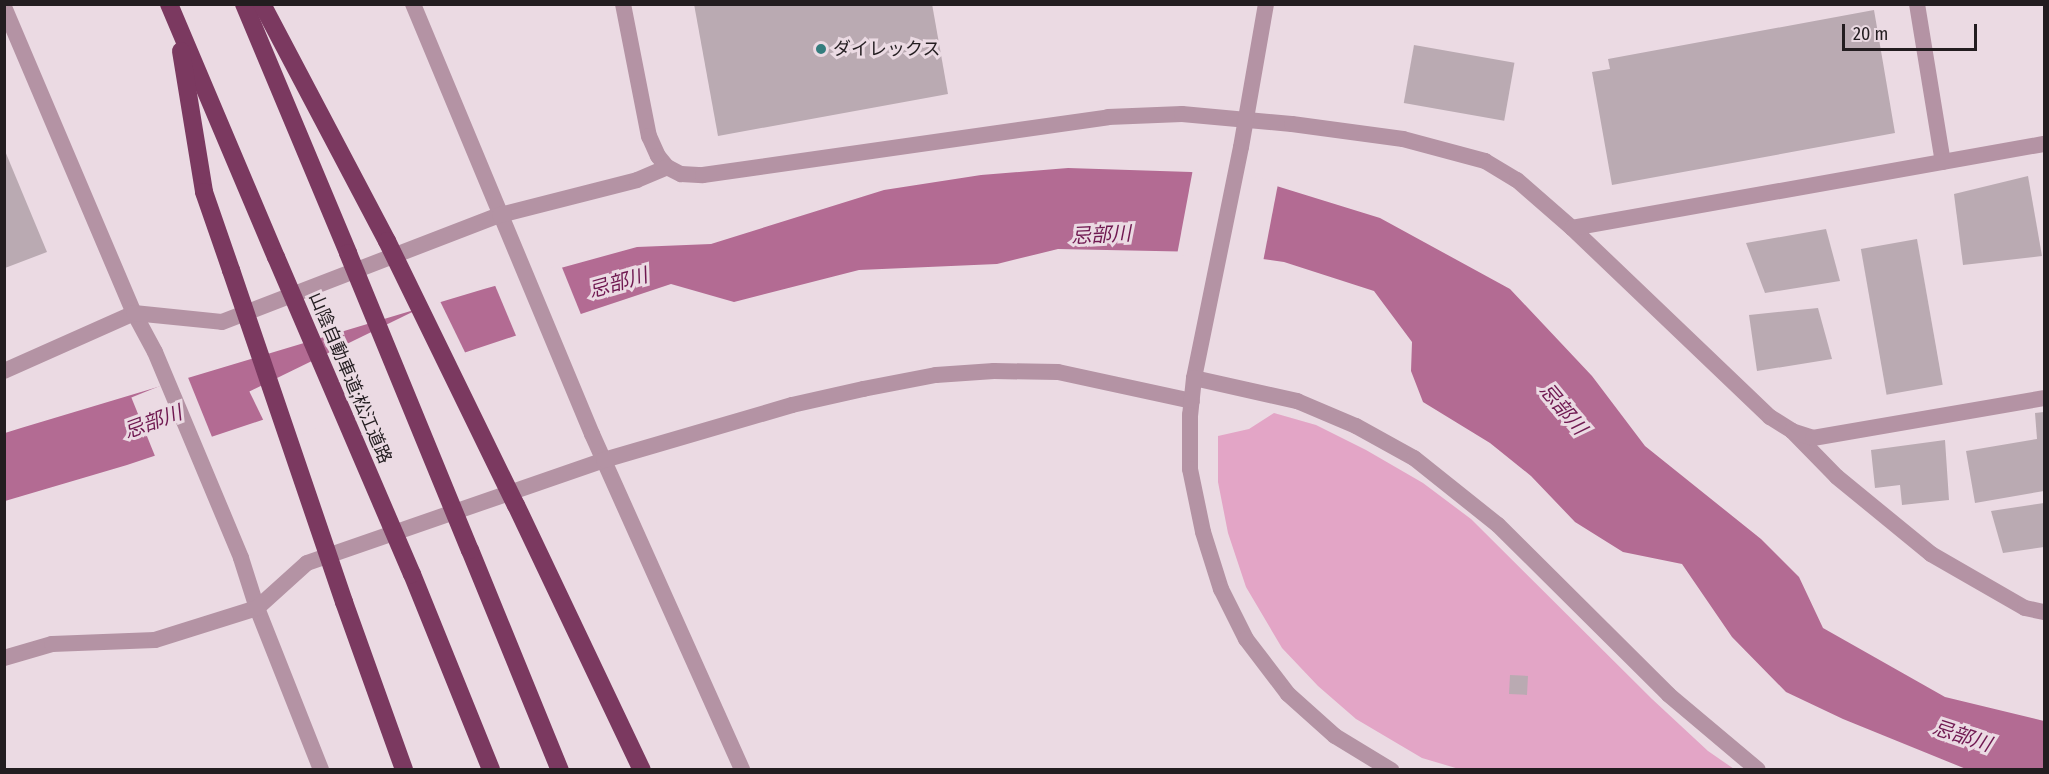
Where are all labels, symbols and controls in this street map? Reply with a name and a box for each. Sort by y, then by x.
scale bar [1845,12,1980,50]
text: 20 m [1853,23,1888,45]
place label: ダイレックス [833,38,941,60]
marker: ダイレックス [814,42,828,56]
water label: 忌部川 [1070,221,1132,249]
water label: 忌部川 [586,263,650,303]
street label: 山陰自動車道;松江道路 [304,289,396,467]
water label: 忌部川 [1535,378,1591,440]
water label: 忌部川 [121,400,185,444]
water label: 忌部川 [1930,715,1994,757]

